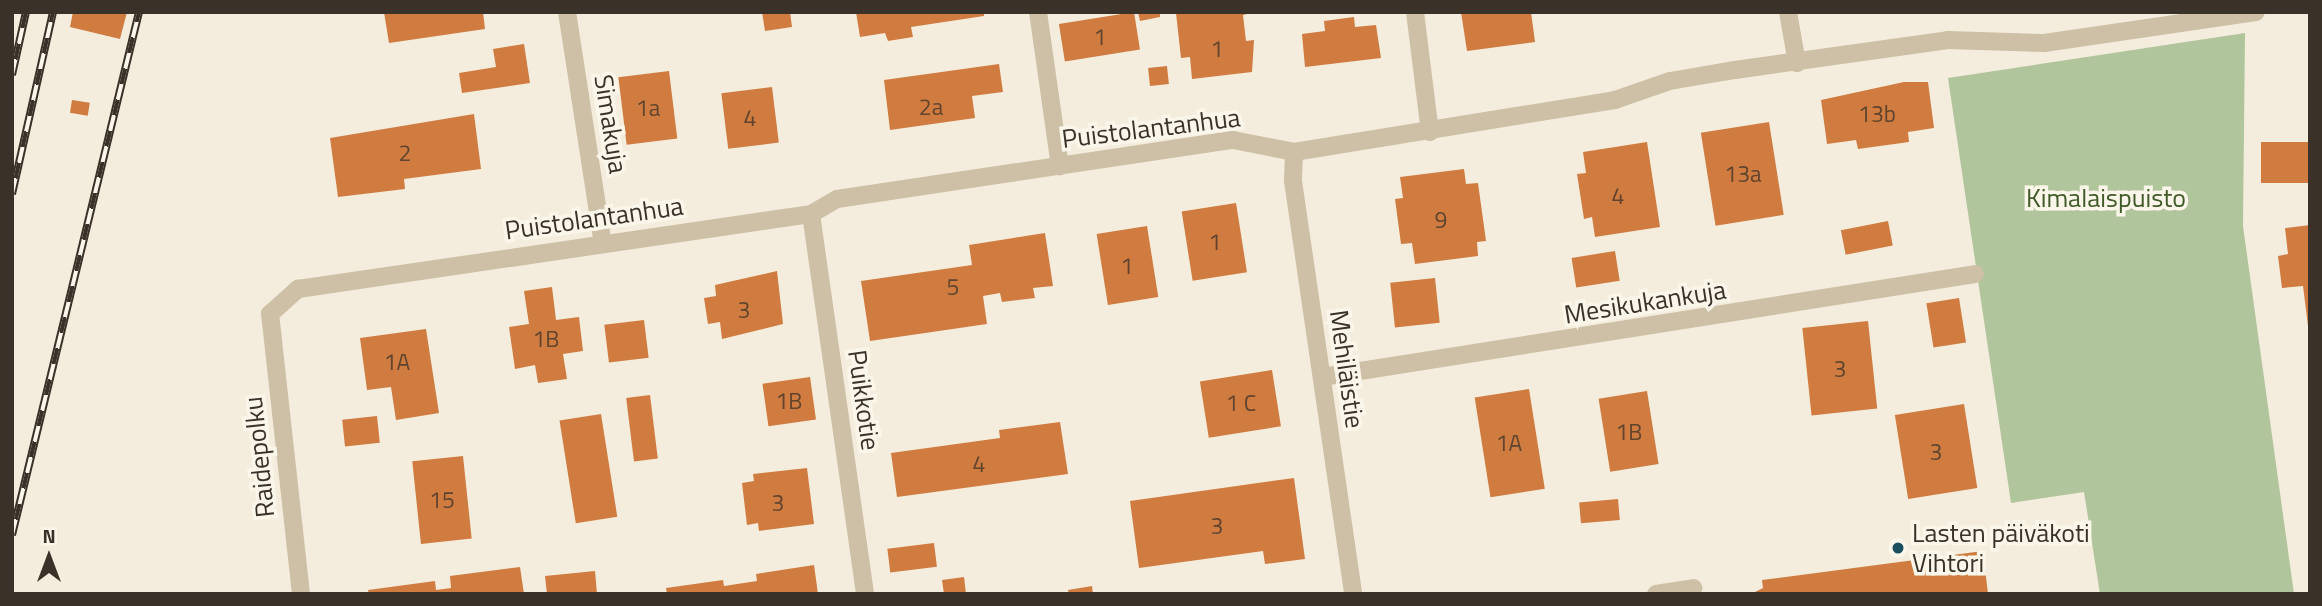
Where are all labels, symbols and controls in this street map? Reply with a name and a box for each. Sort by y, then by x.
house number: 1 [1094,23,1106,51]
house number: 1 [1211,35,1223,63]
street label: Simakuja [588,72,634,176]
house number: 2a [919,93,943,121]
house number: 1a [636,94,660,122]
house number: 13b [1858,100,1896,128]
street label: Puistolantanhua [1060,102,1242,154]
house number: 4 [744,104,756,132]
house number: 2 [399,139,411,167]
house number: 13a [1724,160,1762,188]
house number: 4 [1612,182,1624,210]
park label: Kimalaispuisto [2026,182,2186,214]
street label: Puistolantanhua [503,190,685,246]
house number: 9 [1435,206,1447,234]
house number: 1 [1209,228,1221,256]
house number: 1 [1121,252,1133,280]
house number: 5 [947,273,959,301]
street label: Mesikukankuja [1562,274,1728,330]
house number: 3 [738,296,750,324]
street label: Mehiläistie [1323,308,1371,430]
house number: 1B [532,325,560,353]
house number: 1A [384,348,410,376]
street label: Puikkotie [842,348,886,452]
house number: 3 [1834,355,1846,383]
house number: 1B [775,387,803,415]
house number: 1 C [1226,389,1256,417]
street label: Raidepolku [237,395,281,519]
house number: 1B [1615,418,1643,446]
house number: 1A [1496,429,1522,457]
house number: 3 [1930,438,1942,466]
house number: 4 [973,450,985,478]
house number: 15 [429,486,455,514]
house number: 3 [772,489,784,517]
house number: 3 [1211,512,1223,540]
place label: Lasten päiväkoti Vihtori [1912,517,2090,578]
text: N [42,521,56,550]
north arrow [14,522,84,592]
marker: Lasten päiväkoti Vihtori [1890,540,1906,556]

